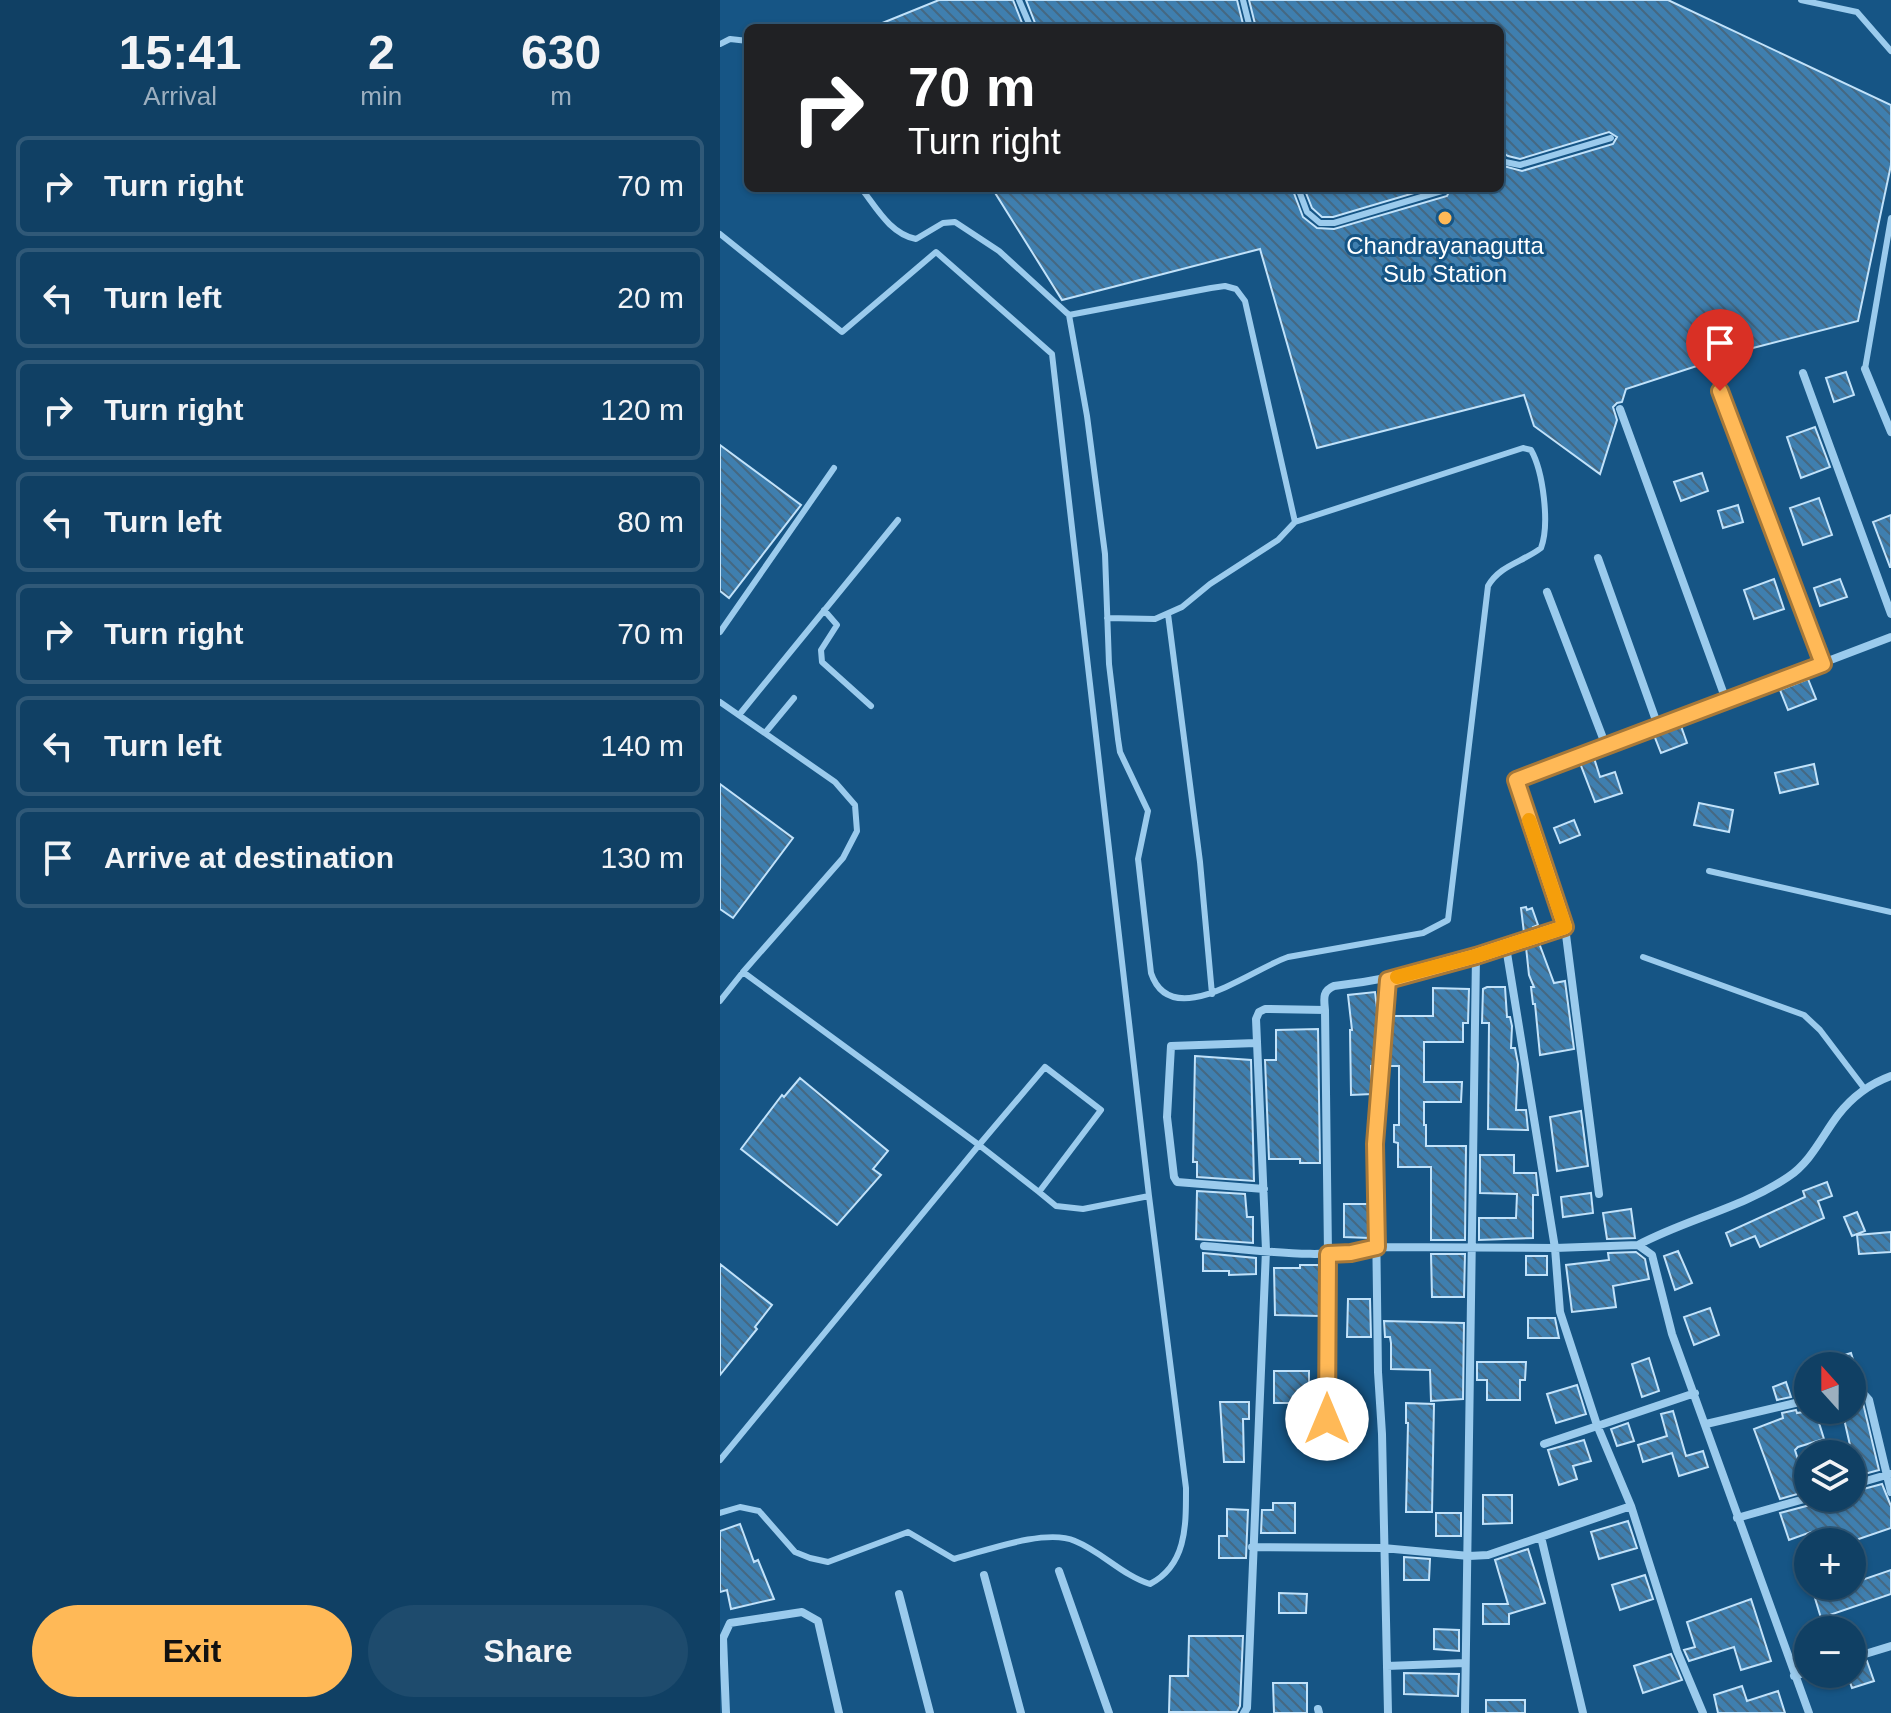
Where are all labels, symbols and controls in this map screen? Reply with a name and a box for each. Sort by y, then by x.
text: 15:41 [119,26,242,79]
text: 2 [368,26,395,79]
text: 630 [521,26,601,79]
text: 70 m [908,55,1036,118]
icon: right [776,56,880,160]
text: Arrival [143,81,217,111]
text: min [360,81,402,111]
text: m [550,81,572,111]
text: Turn right [908,121,1061,162]
icon: right [36,164,80,208]
text: Turn right [104,169,243,202]
text: 70 m [617,169,684,202]
marker: Chandrayanagutta Sub Station [1436,209,1454,227]
place label: Chandrayanagutta Sub Station [1346,232,1544,287]
icon: left [36,276,80,320]
text: Turn left [104,281,222,314]
text: 20 m [617,281,684,314]
pin [1686,309,1754,391]
icon: arrive [1698,321,1742,365]
icon: right [36,388,80,432]
text: Turn right [104,393,243,426]
text: 120 m [601,393,684,426]
icon: left [36,500,80,544]
text: Turn left [104,505,222,538]
text: 80 m [617,505,684,538]
icon: right [36,612,80,656]
text: Turn right [104,617,243,650]
text: 70 m [617,617,684,650]
icon: left [36,724,80,768]
text: Turn left [104,729,222,762]
text: 140 m [601,729,684,762]
icon: arrive [36,836,80,880]
text: Arrive at destination [104,841,394,874]
text: 130 m [601,841,684,874]
north arrow [1794,1352,1866,1424]
map controls [1794,1352,1866,1688]
position arrow [1285,1377,1369,1461]
button: layers [1794,1440,1866,1512]
button: + [1794,1528,1866,1600]
button: Exit [32,1605,352,1697]
button: Share [368,1605,688,1697]
button: − [1794,1616,1866,1688]

